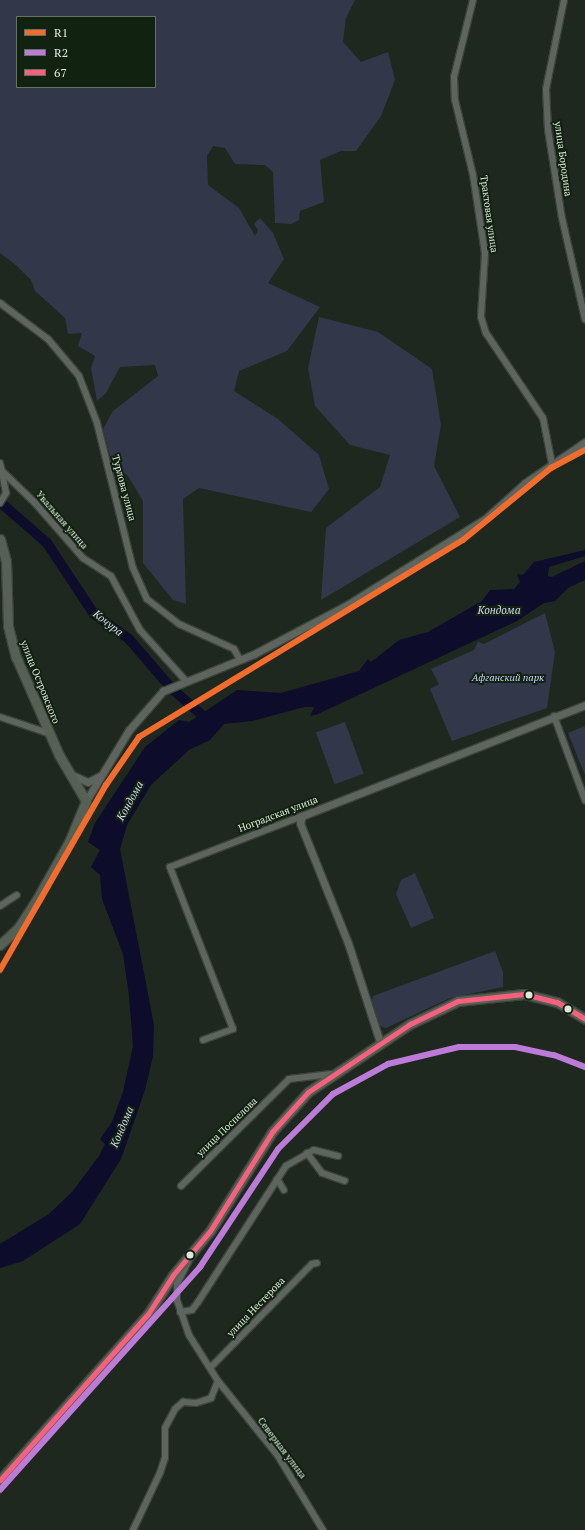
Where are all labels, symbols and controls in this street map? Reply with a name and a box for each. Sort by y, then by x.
legend [16,16,156,88]
text: R1 [54,25,68,40]
text: R2 [54,45,68,60]
text: 67 [54,65,67,80]
street label: улица Бородина [552,121,574,197]
street label: Трактовая улица [478,175,500,253]
street label: Турлова улица [109,454,139,522]
street label: Увальная улица [33,488,91,552]
water label: Кондома [477,603,521,617]
water label: Кочура [90,607,126,639]
street label: улица Островского [18,639,62,725]
park label: Афганский парк [472,672,544,684]
water label: Кондома [114,779,146,823]
street label: Ноградская улица [237,793,319,835]
unlabelled marker [524,990,534,1000]
unlabelled marker [563,1004,573,1014]
street label: улица Поспелова [194,1095,260,1159]
water label: Кондома [108,1105,136,1149]
unlabelled marker [185,1250,195,1260]
street label: улица Нестерова [224,1275,288,1339]
street label: Северная улица [255,1415,309,1481]

